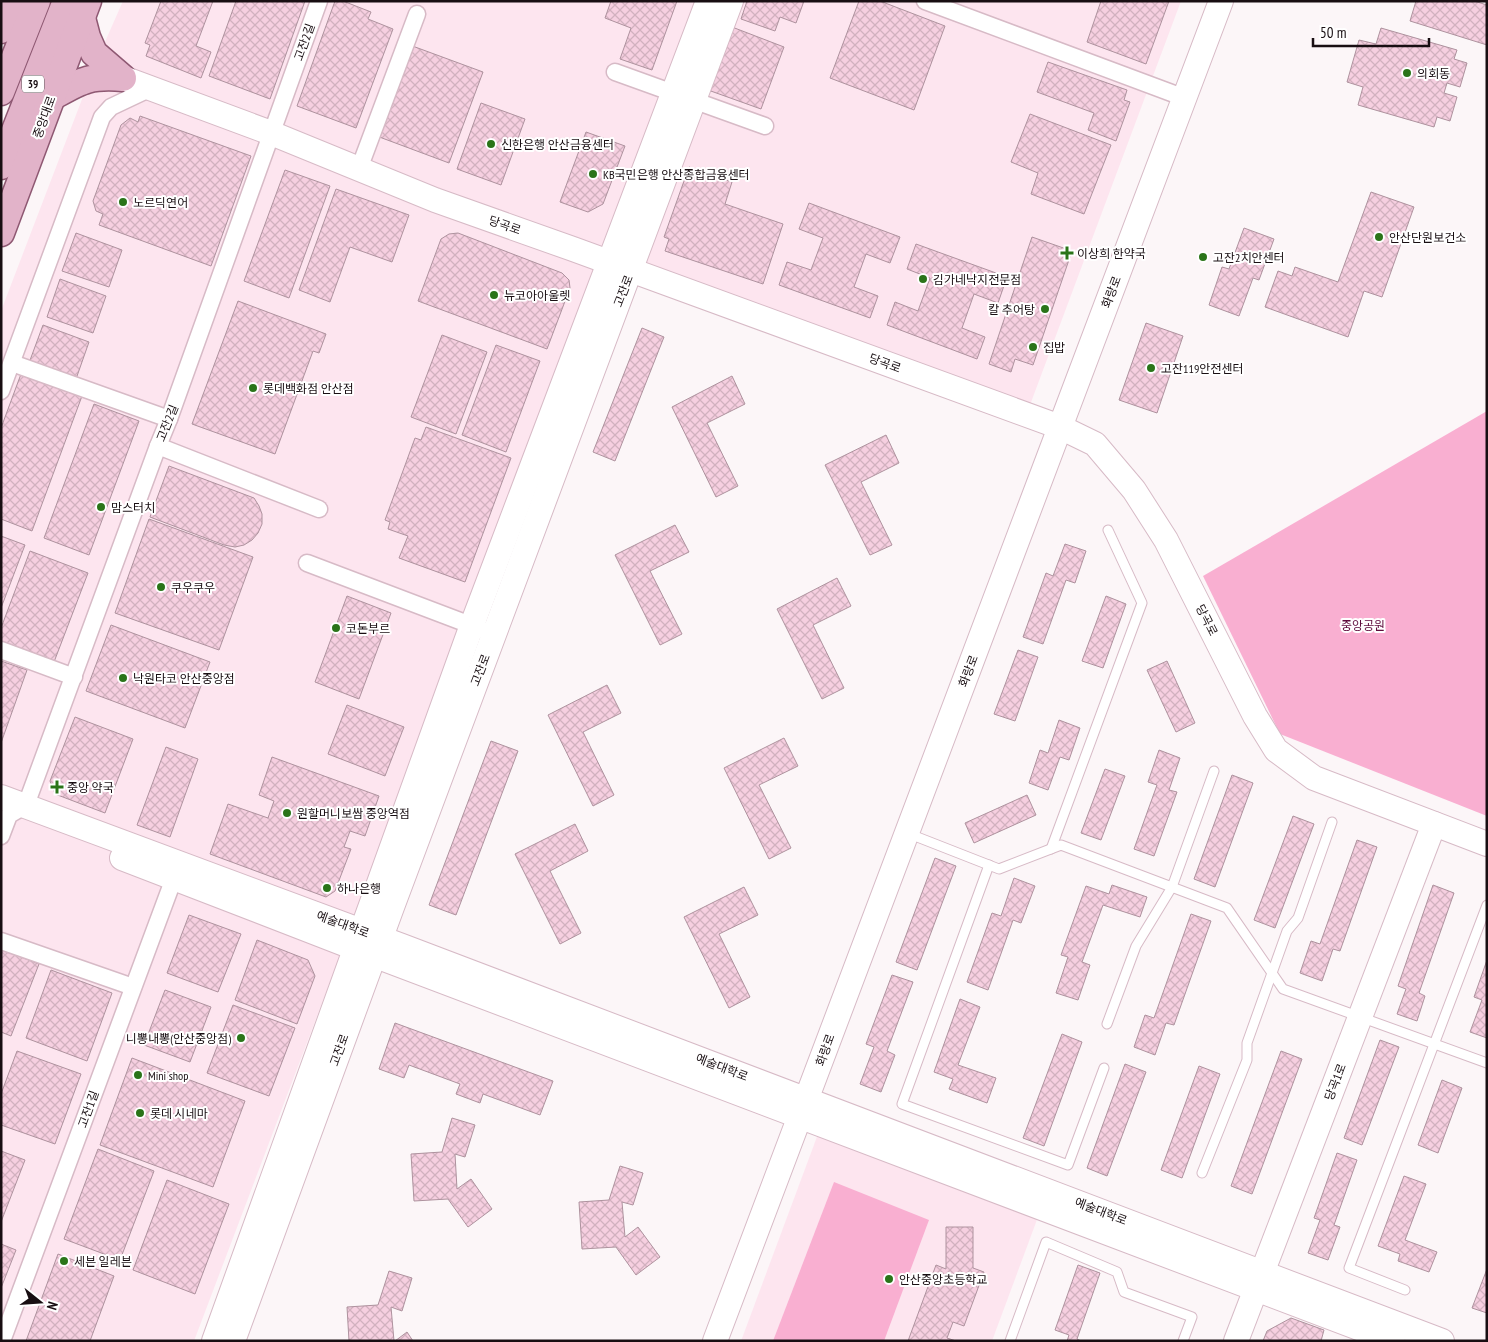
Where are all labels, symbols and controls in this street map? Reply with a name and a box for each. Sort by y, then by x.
scale bar [1313,15,1429,47]
street label: 고잔2길 [290,21,318,63]
text: 50 m [1320,23,1346,42]
place label: 의회동 [1417,66,1450,81]
marker: 의회동 [1401,67,1413,79]
road number: 39 [22,76,44,92]
street label: 중앙대로 [29,94,59,140]
place label: 신한은행 안산금융센터 [501,137,614,152]
marker: 신한은행 안산금융센터 [485,138,497,150]
place label: KB국민은행 안산종합금융센터 [603,167,750,182]
marker: KB국민은행 안산종합금융센터 [587,168,599,180]
place label: 노르딕연어 [133,195,188,210]
marker: 노르딕연어 [117,196,129,208]
street label: 당곡로 [487,213,523,237]
place label: 안산단원보건소 [1389,230,1466,245]
marker: 안산단원보건소 [1373,231,1385,243]
place label: 이상희 한약국 [1077,246,1146,261]
marker: 이상희 한약국 [1061,247,1073,259]
place label: 고잔2치안센터 [1213,250,1285,265]
marker: 고잔2치안센터 [1197,251,1209,263]
place label: 김가네낙지전문점 [933,272,1021,287]
street label: 고잔로 [610,273,636,309]
marker: 김가네낙지전문점 [917,273,929,285]
street label: 화랑로 [1098,274,1124,310]
place label: 뉴코아아울렛 [504,288,570,303]
marker: 뉴코아아울렛 [488,289,500,301]
place label: 칼 추어탕 [988,302,1035,317]
marker: 칼 추어탕 [1039,303,1051,315]
place label: 집밥 [1043,340,1065,355]
marker: 집밥 [1027,341,1039,353]
street label: 당곡로 [867,350,903,376]
place label: 고잔119안전센터 [1161,361,1243,376]
marker: 고잔119안전센터 [1145,362,1157,374]
place label: 롯데백화점 안산점 [263,381,354,396]
marker: 롯데백화점 안산점 [247,382,259,394]
street label: 고잔2길 [153,402,181,444]
place label: 맘스터치 [111,500,155,515]
marker: 맘스터치 [95,501,107,513]
place label: 쿠우쿠우 [171,580,215,595]
marker: 쿠우쿠우 [155,581,167,593]
street label: 당곡로 [1193,602,1221,638]
park label: 중앙공원 [1341,618,1385,633]
place label: 코돈부르 [346,621,390,636]
marker: 코돈부르 [330,622,342,634]
street label: 고잔로 [467,652,493,688]
street label: 화랑로 [955,653,981,689]
place label: 낙원타코 안산중앙점 [133,671,235,686]
marker: 낙원타코 안산중앙점 [117,672,129,684]
place label: 중앙 약국 [67,780,114,795]
marker: 중앙 약국 [51,781,63,793]
place label: 원할머니보쌈 중앙역점 [297,806,410,821]
marker: 원할머니보쌈 중앙역점 [281,807,293,819]
place label: 하나은행 [337,881,381,896]
marker: 하나은행 [321,882,333,894]
street label: 예술대학로 [314,908,372,940]
place label: 니뽕내뽕(안산중앙점) [126,1031,231,1046]
marker: 니뽕내뽕(안산중앙점) [235,1032,247,1044]
street label: 고잔로 [326,1032,352,1068]
street label: 화랑로 [812,1032,838,1068]
street label: 예술대학로 [694,1050,750,1084]
street label: 당곡1로 [1321,1061,1349,1103]
place label: Mini shop [148,1068,188,1083]
marker: Mini shop [132,1069,144,1081]
street label: 고잔1길 [74,1088,102,1130]
place label: 롯데 시네마 [150,1106,208,1121]
marker: 롯데 시네마 [134,1107,146,1119]
street label: 예술대학로 [1073,1194,1129,1228]
place label: 세븐 일레븐 [74,1254,132,1269]
marker: 세븐 일레븐 [58,1255,70,1267]
place label: 안산중앙초등학교 [899,1272,987,1287]
marker: 안산중앙초등학교 [883,1273,895,1285]
north arrow [15,1277,65,1327]
text: N [43,1300,62,1312]

